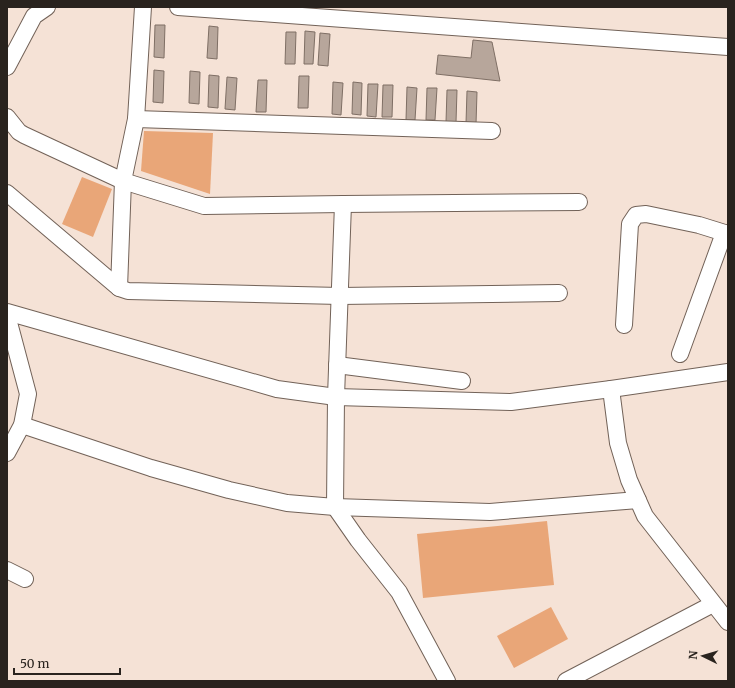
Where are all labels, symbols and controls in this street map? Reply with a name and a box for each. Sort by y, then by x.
north arrow [683,636,723,676]
scale bar [14,650,120,676]
text: N [686,650,700,660]
text: 50 m [20,656,49,671]

